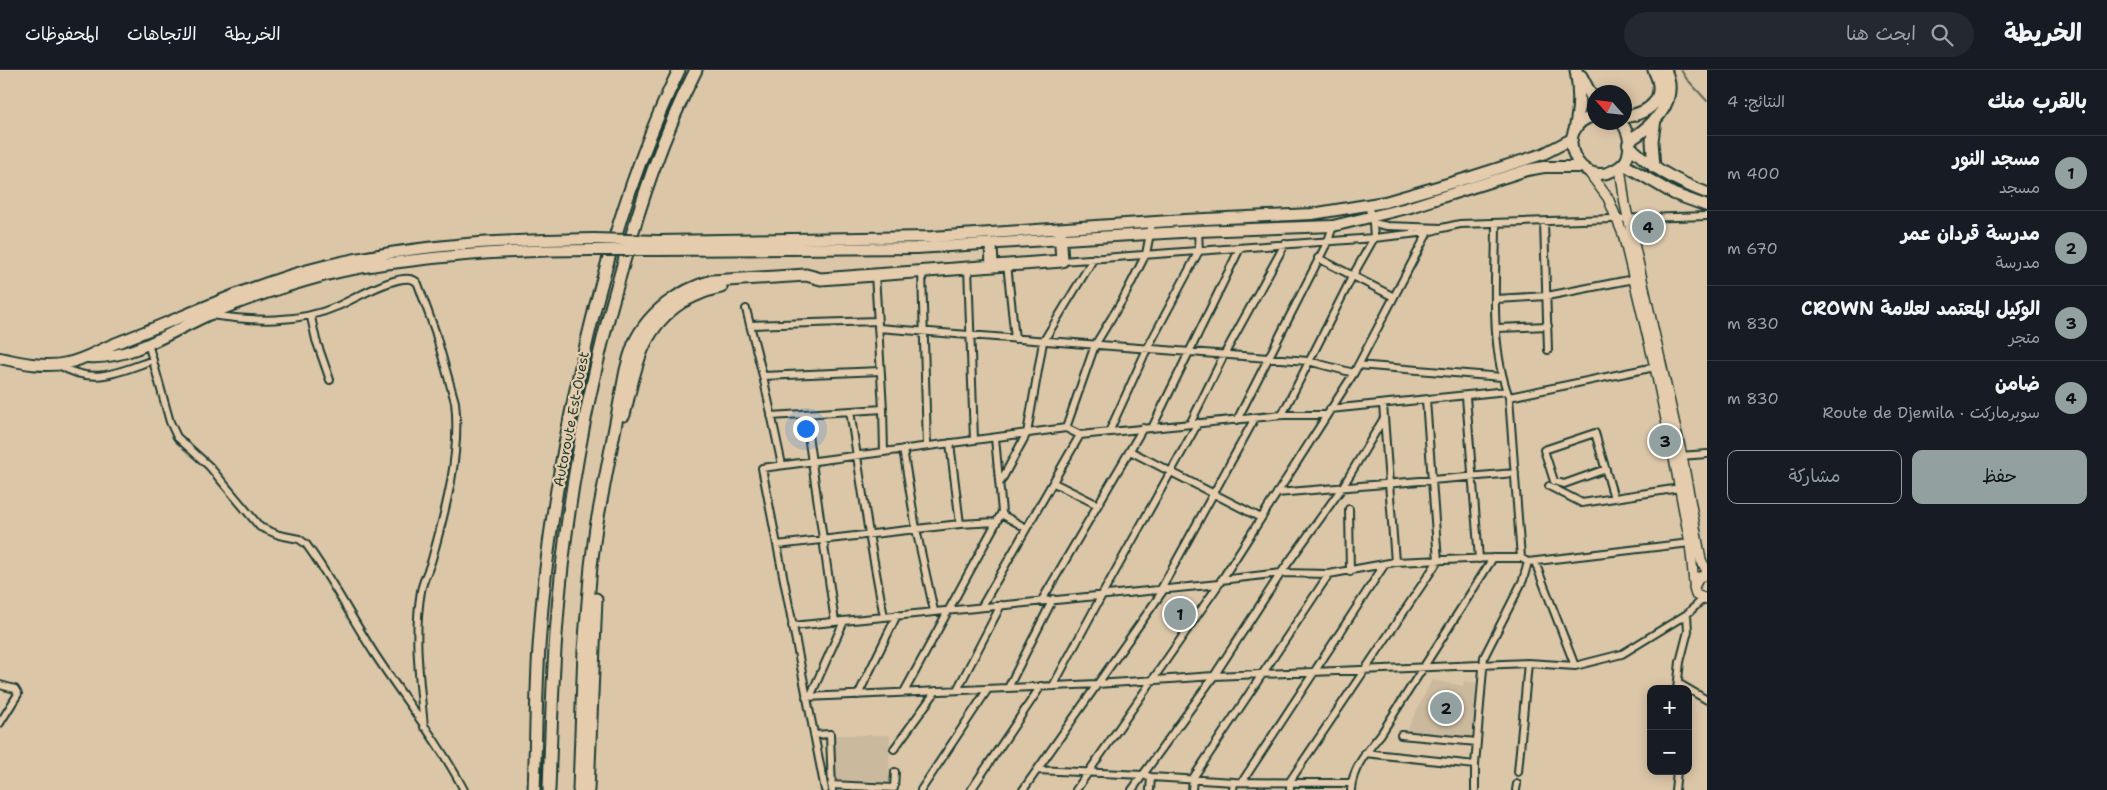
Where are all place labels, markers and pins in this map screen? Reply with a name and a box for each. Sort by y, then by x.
pin: 4 [1632,208,1664,246]
pin: 3 [1649,422,1681,460]
pin: 1 [1164,595,1196,633]
pin: 2 [1430,689,1462,727]

